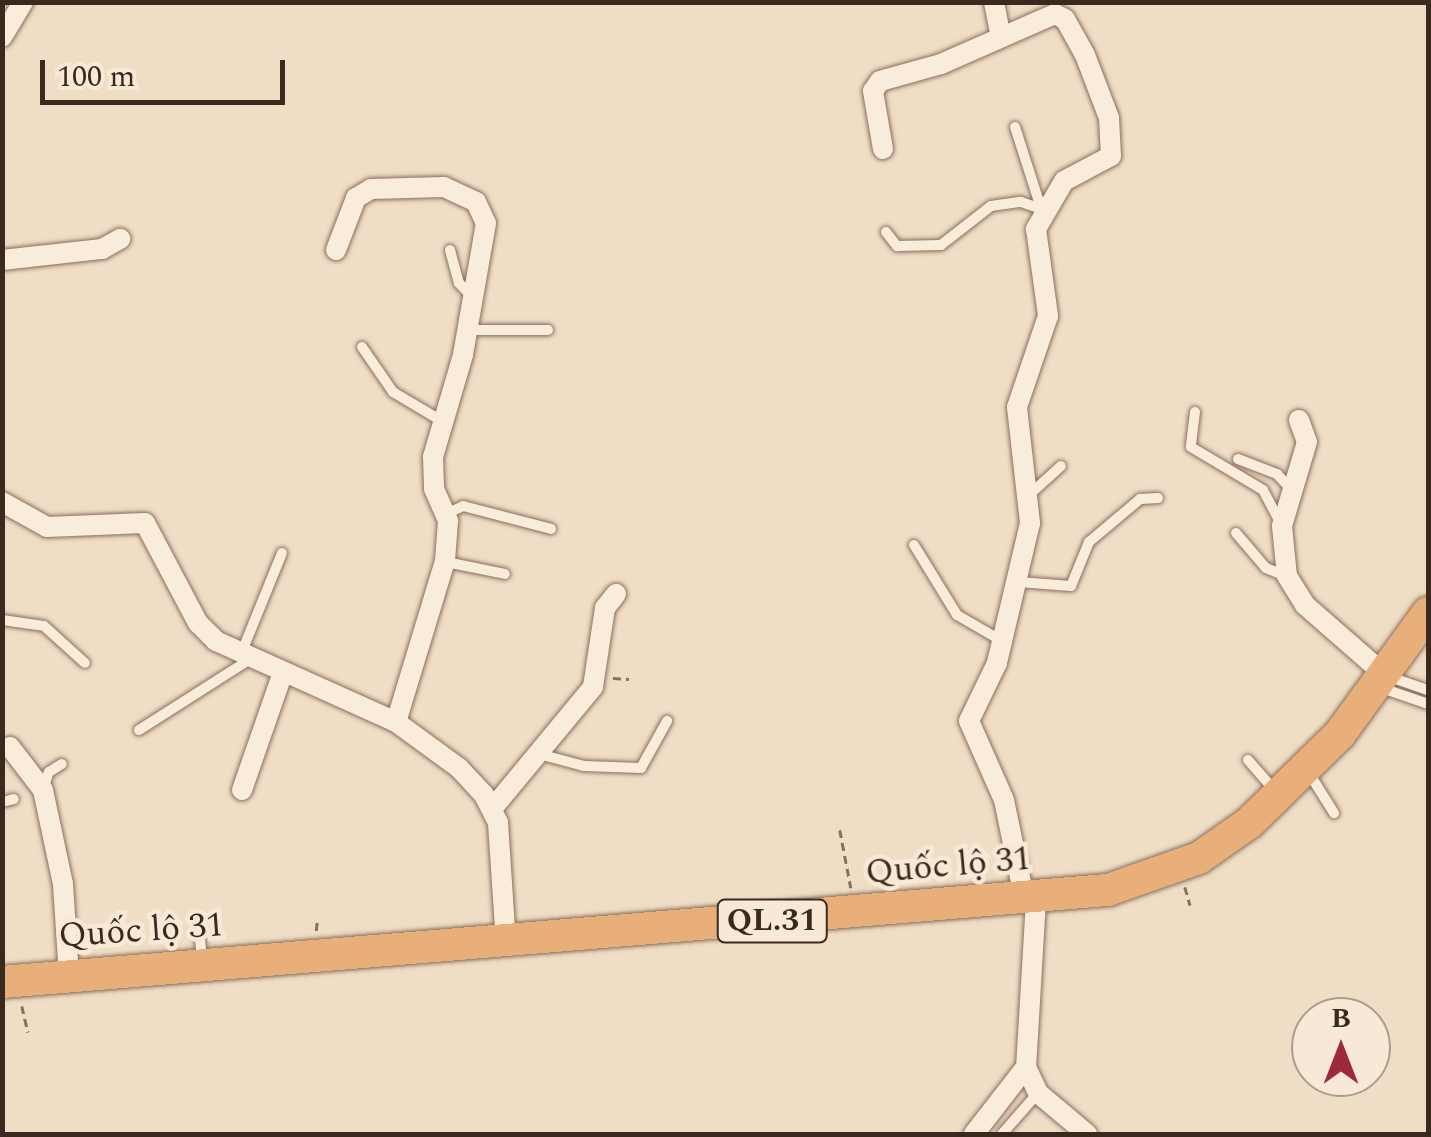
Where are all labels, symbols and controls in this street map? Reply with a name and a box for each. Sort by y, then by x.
scale bar [45,40,290,102]
text: 100 m [57,54,135,100]
street label: Quốc lộ 31 [864,838,1032,894]
road number: QL.31 [714,894,830,948]
street label: Quốc lộ 31 [57,904,225,958]
north arrow [1291,997,1391,1097]
text: B [1331,997,1351,1040]

